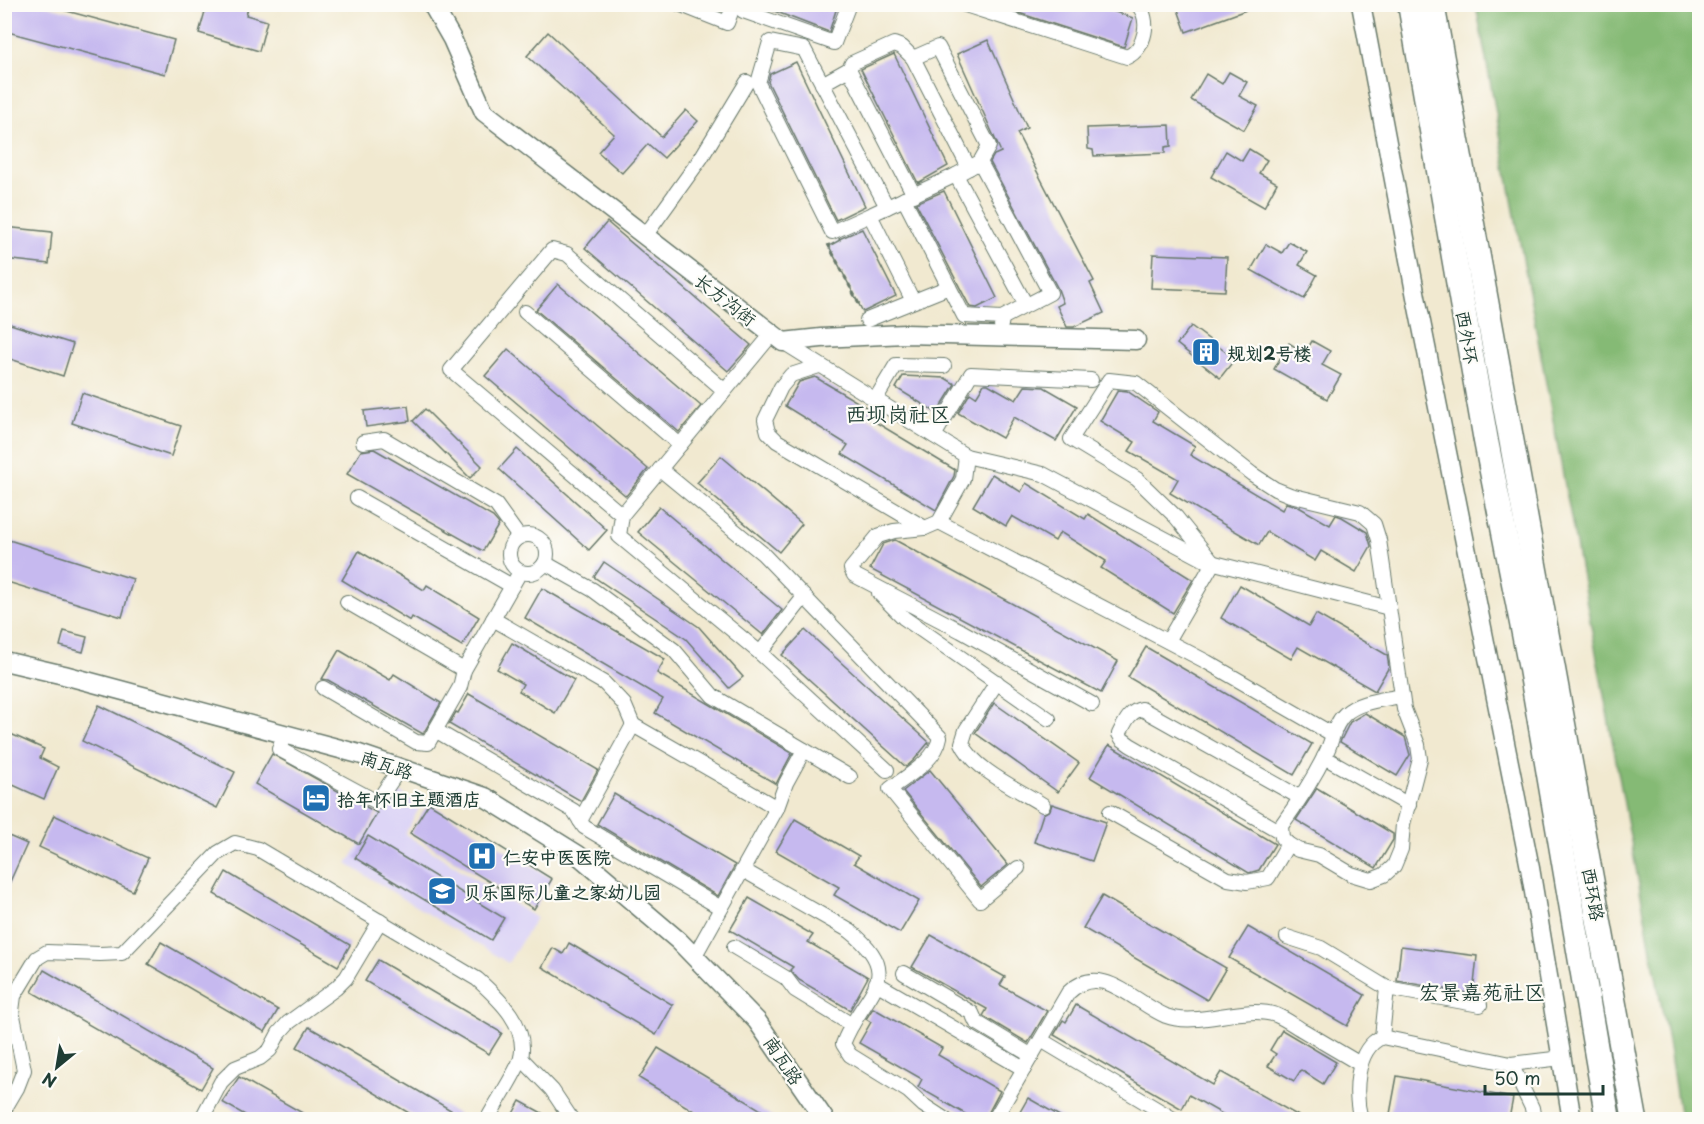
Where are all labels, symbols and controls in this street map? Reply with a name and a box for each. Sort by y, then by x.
street label: 长方沟街 [689,266,763,332]
street label: 西外环 [1450,308,1486,366]
building icon: 规划2号楼 [1190,336,1222,368]
place label: 规划2号楼 [1227,339,1312,366]
district label: 西坝岗社区 [846,397,951,429]
street label: 南瓦路 [357,743,417,785]
hotel icon: 拾年怀旧主题酒店 [300,782,332,814]
place label: 拾年怀旧主题酒店 [337,785,481,812]
hospital icon: 仁安中医医院 [466,840,498,872]
place label: 仁安中医医院 [503,843,611,870]
street label: 西环路 [1576,865,1612,923]
school or university icon: 贝乐国际儿童之家幼儿园 [426,875,458,907]
place label: 贝乐国际儿童之家幼儿园 [463,878,661,905]
district label: 宏景嘉苑社区 [1419,975,1545,1007]
street label: 南瓦路 [758,1030,810,1090]
north arrow [27,1037,87,1097]
scale bar [1485,1058,1604,1096]
text: 50 m [1494,1064,1541,1091]
text: N [38,1067,60,1094]

